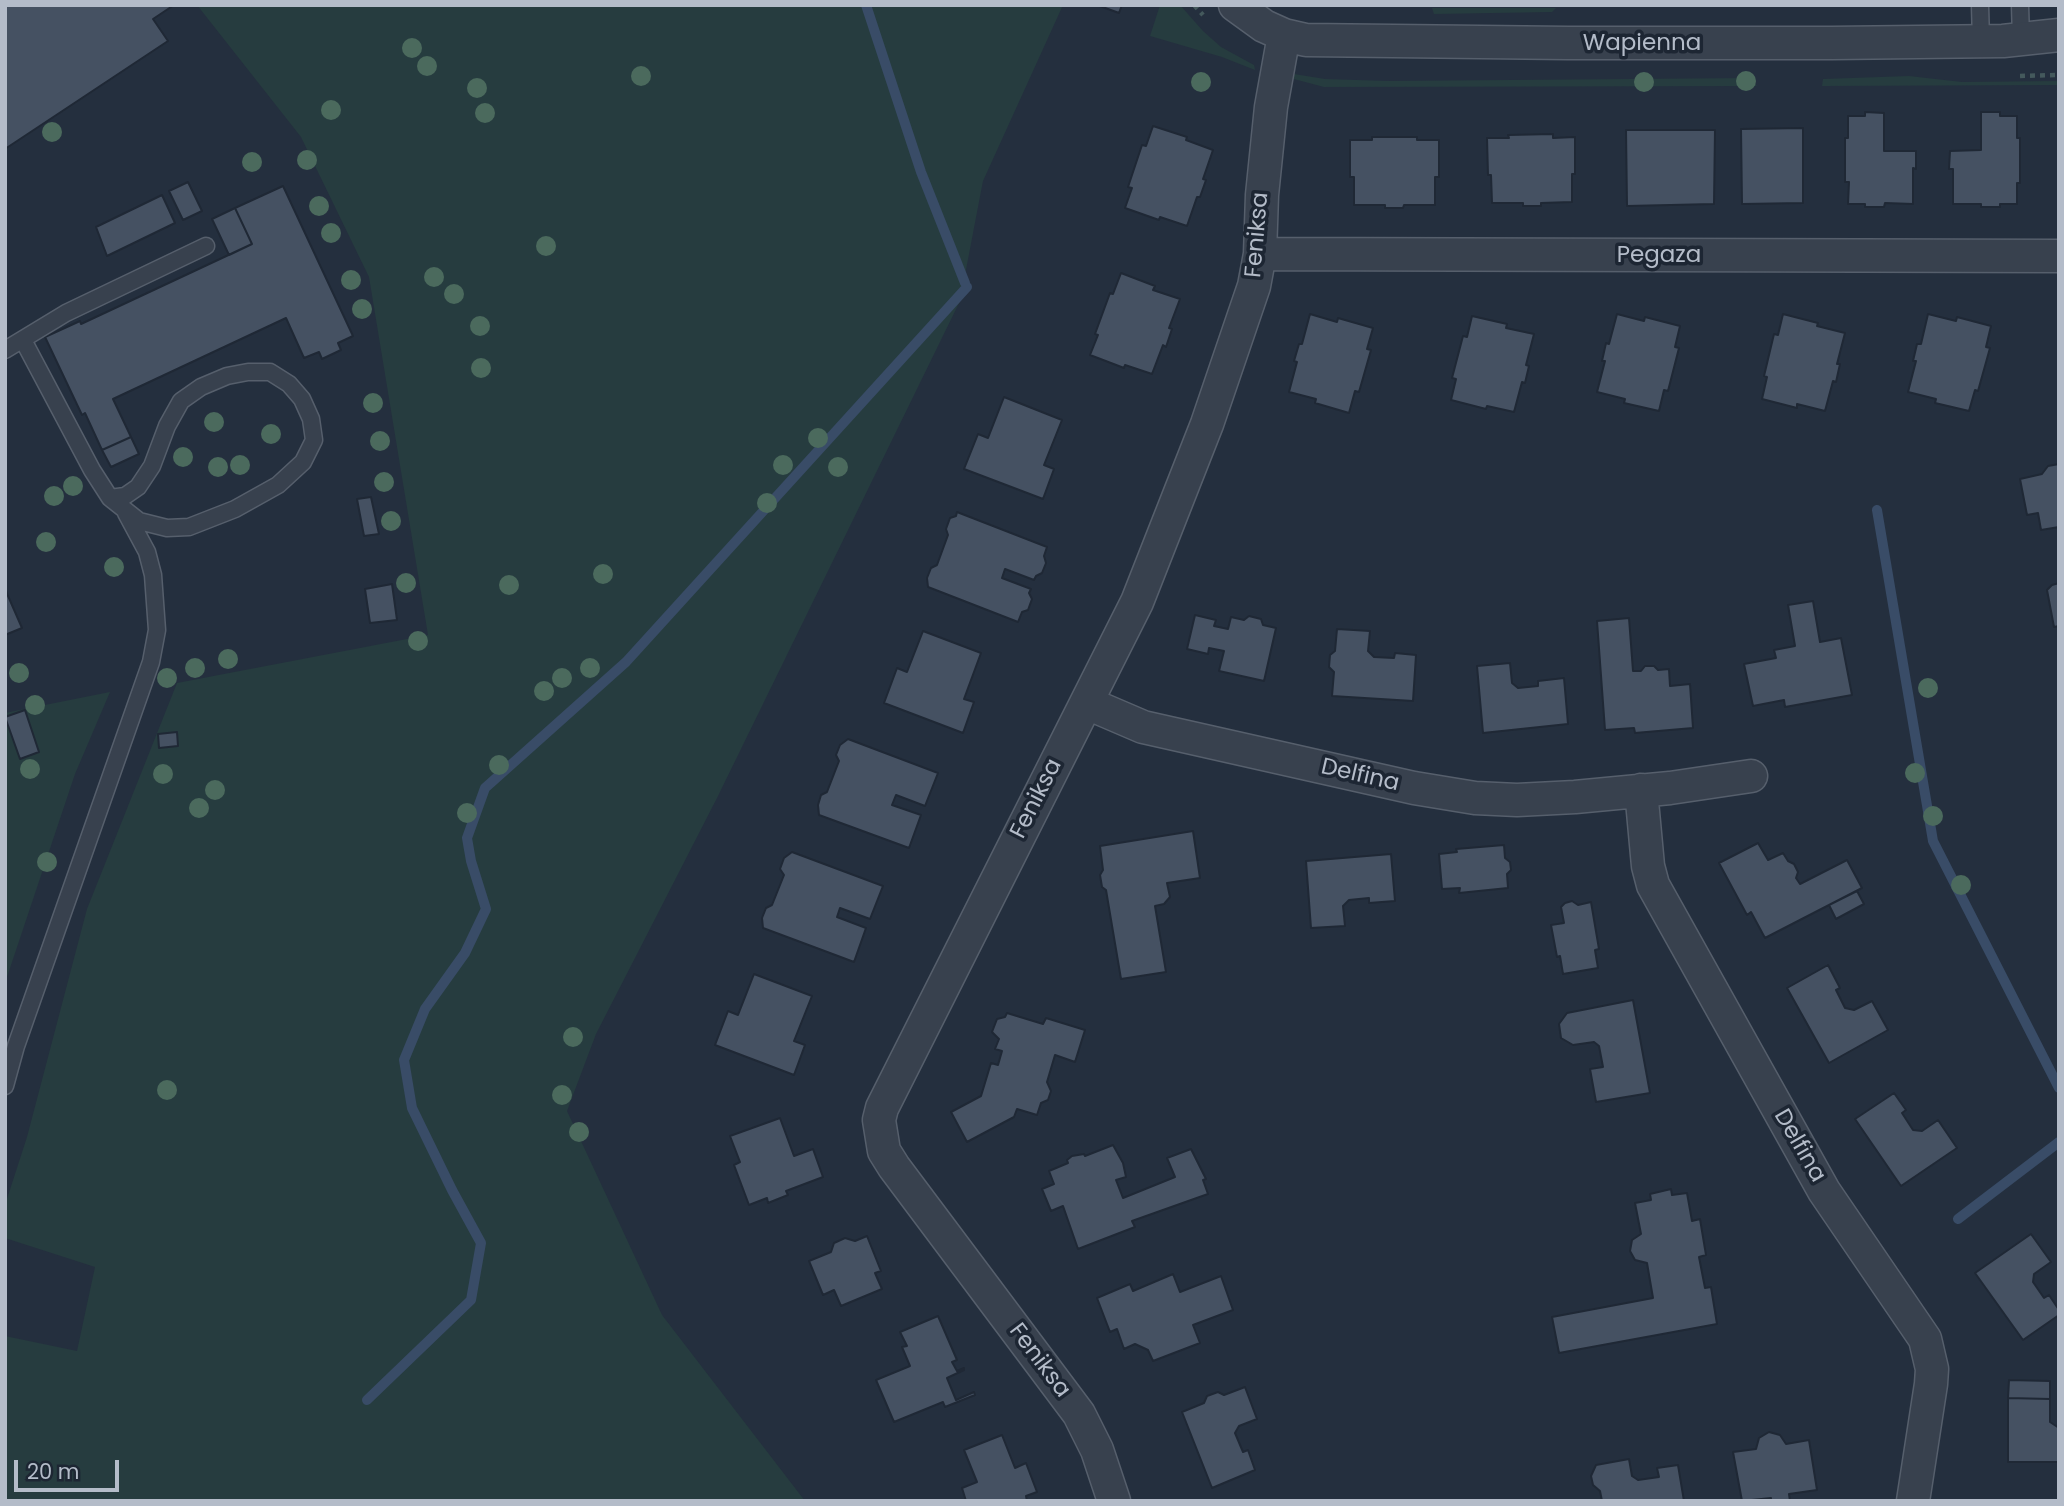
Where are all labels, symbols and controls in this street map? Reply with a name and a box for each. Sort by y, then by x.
street label: Wapienna [1583,30,1701,58]
street label: Feniksa [1241,191,1275,279]
street label: Pegaza [1617,242,1701,270]
street label: Delfina [1318,754,1402,798]
street label: Feniksa [1005,755,1069,843]
street label: Delfina [1767,1105,1831,1187]
street label: Feniksa [1002,1319,1076,1403]
scale bar [18,1446,122,1490]
text: 20 m [27,1457,80,1486]

